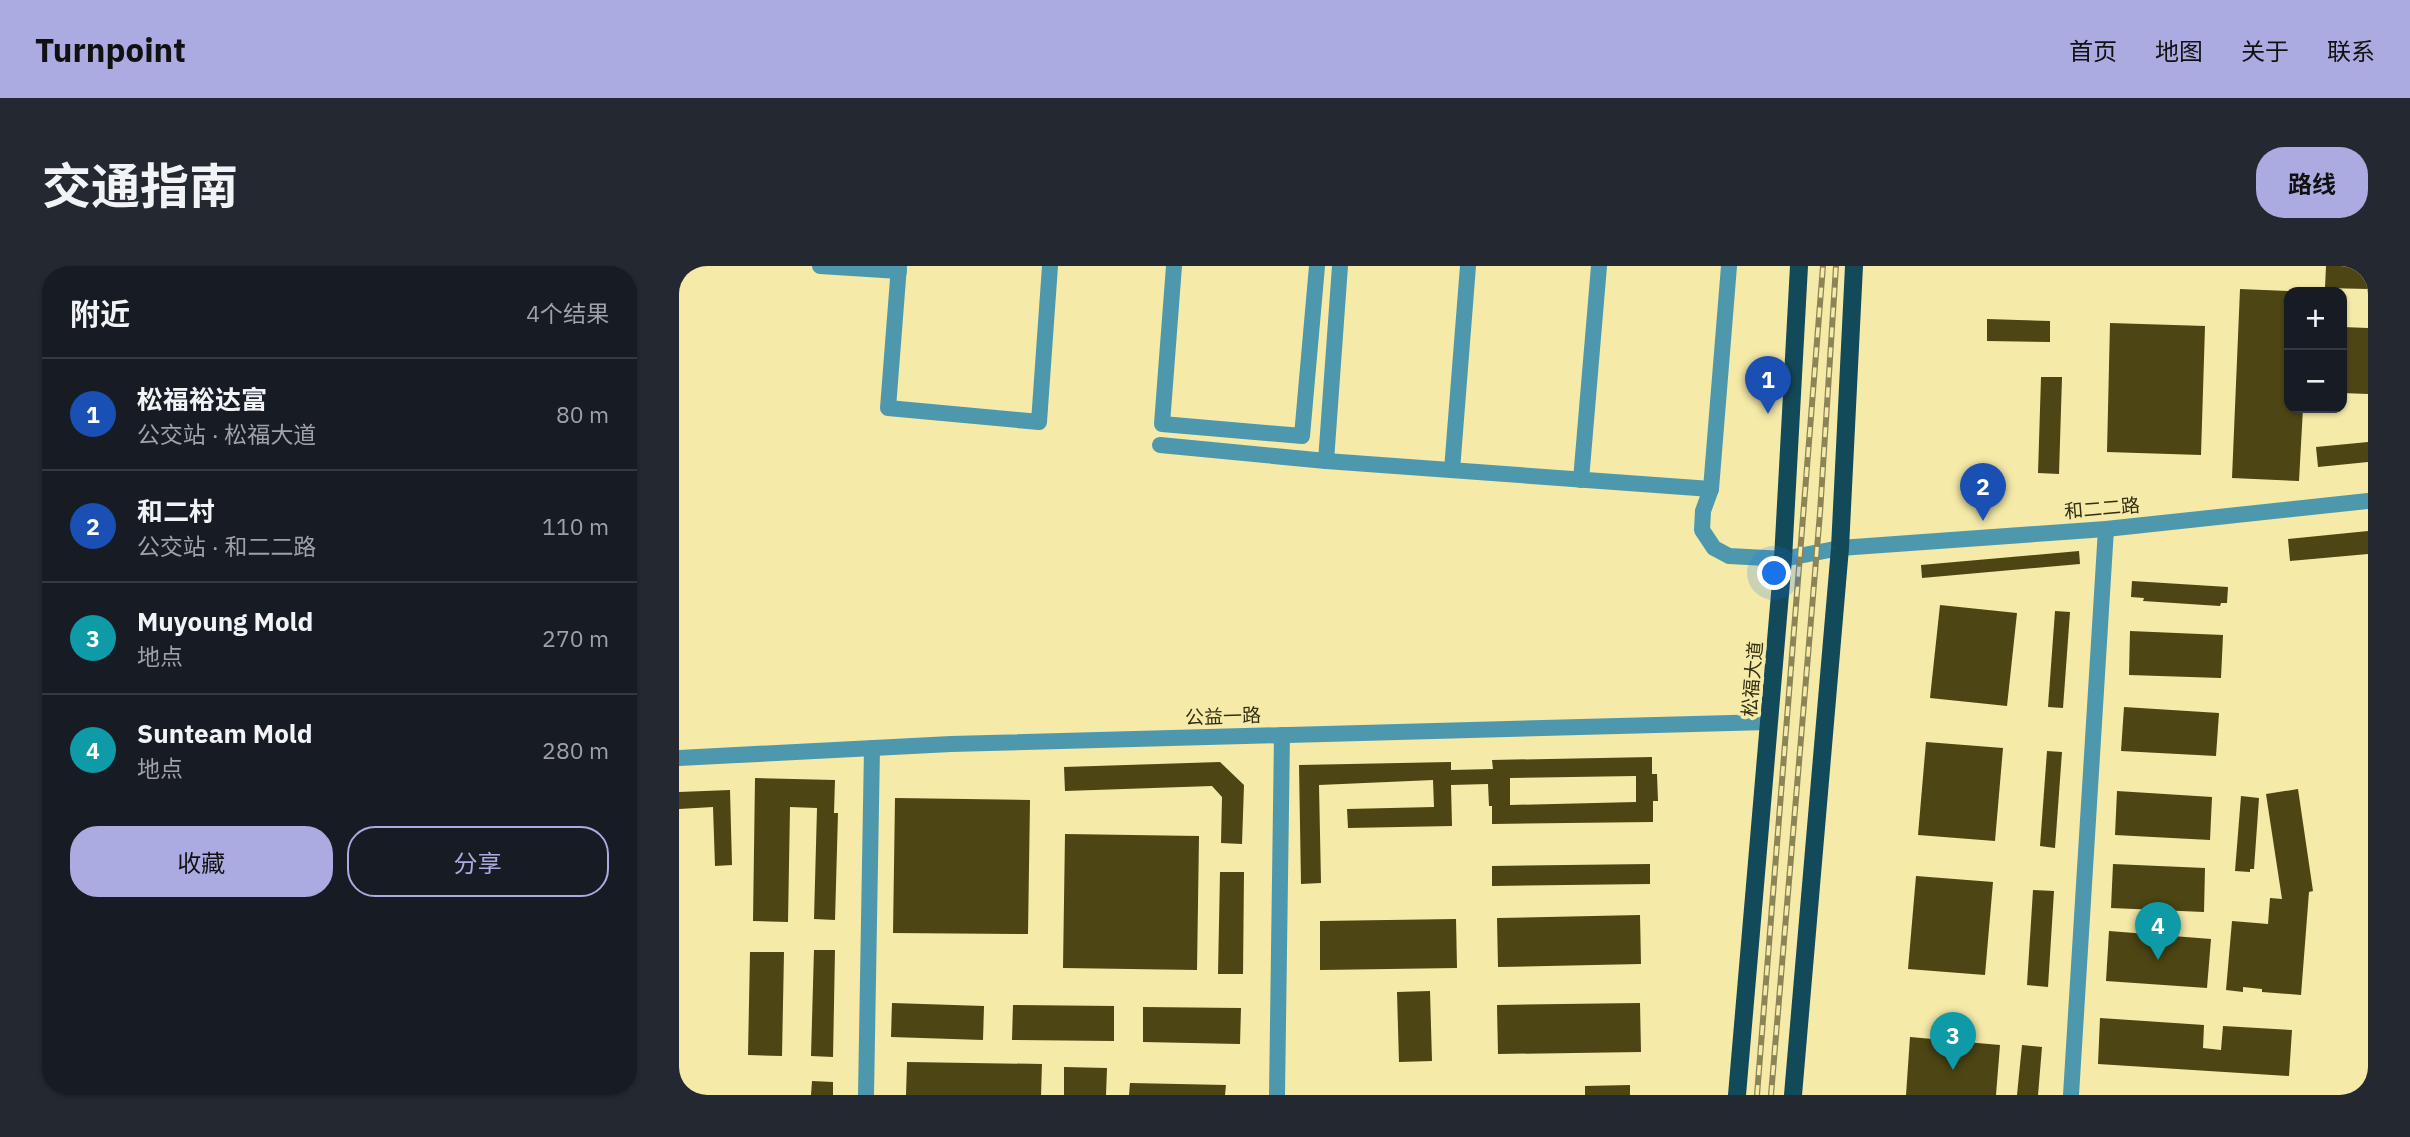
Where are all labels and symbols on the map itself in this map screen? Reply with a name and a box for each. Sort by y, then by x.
pin: 1 [1745,356,1791,414]
pin: 2 [1960,463,2006,521]
street label: 和二二路 [2063,493,2141,523]
your location [1757,556,1791,590]
street label: 松福大道 [1737,640,1767,718]
street label: 公益一路 [1185,703,1261,729]
pin: 4 [2135,902,2181,960]
pin: 3 [1930,1012,1976,1070]

